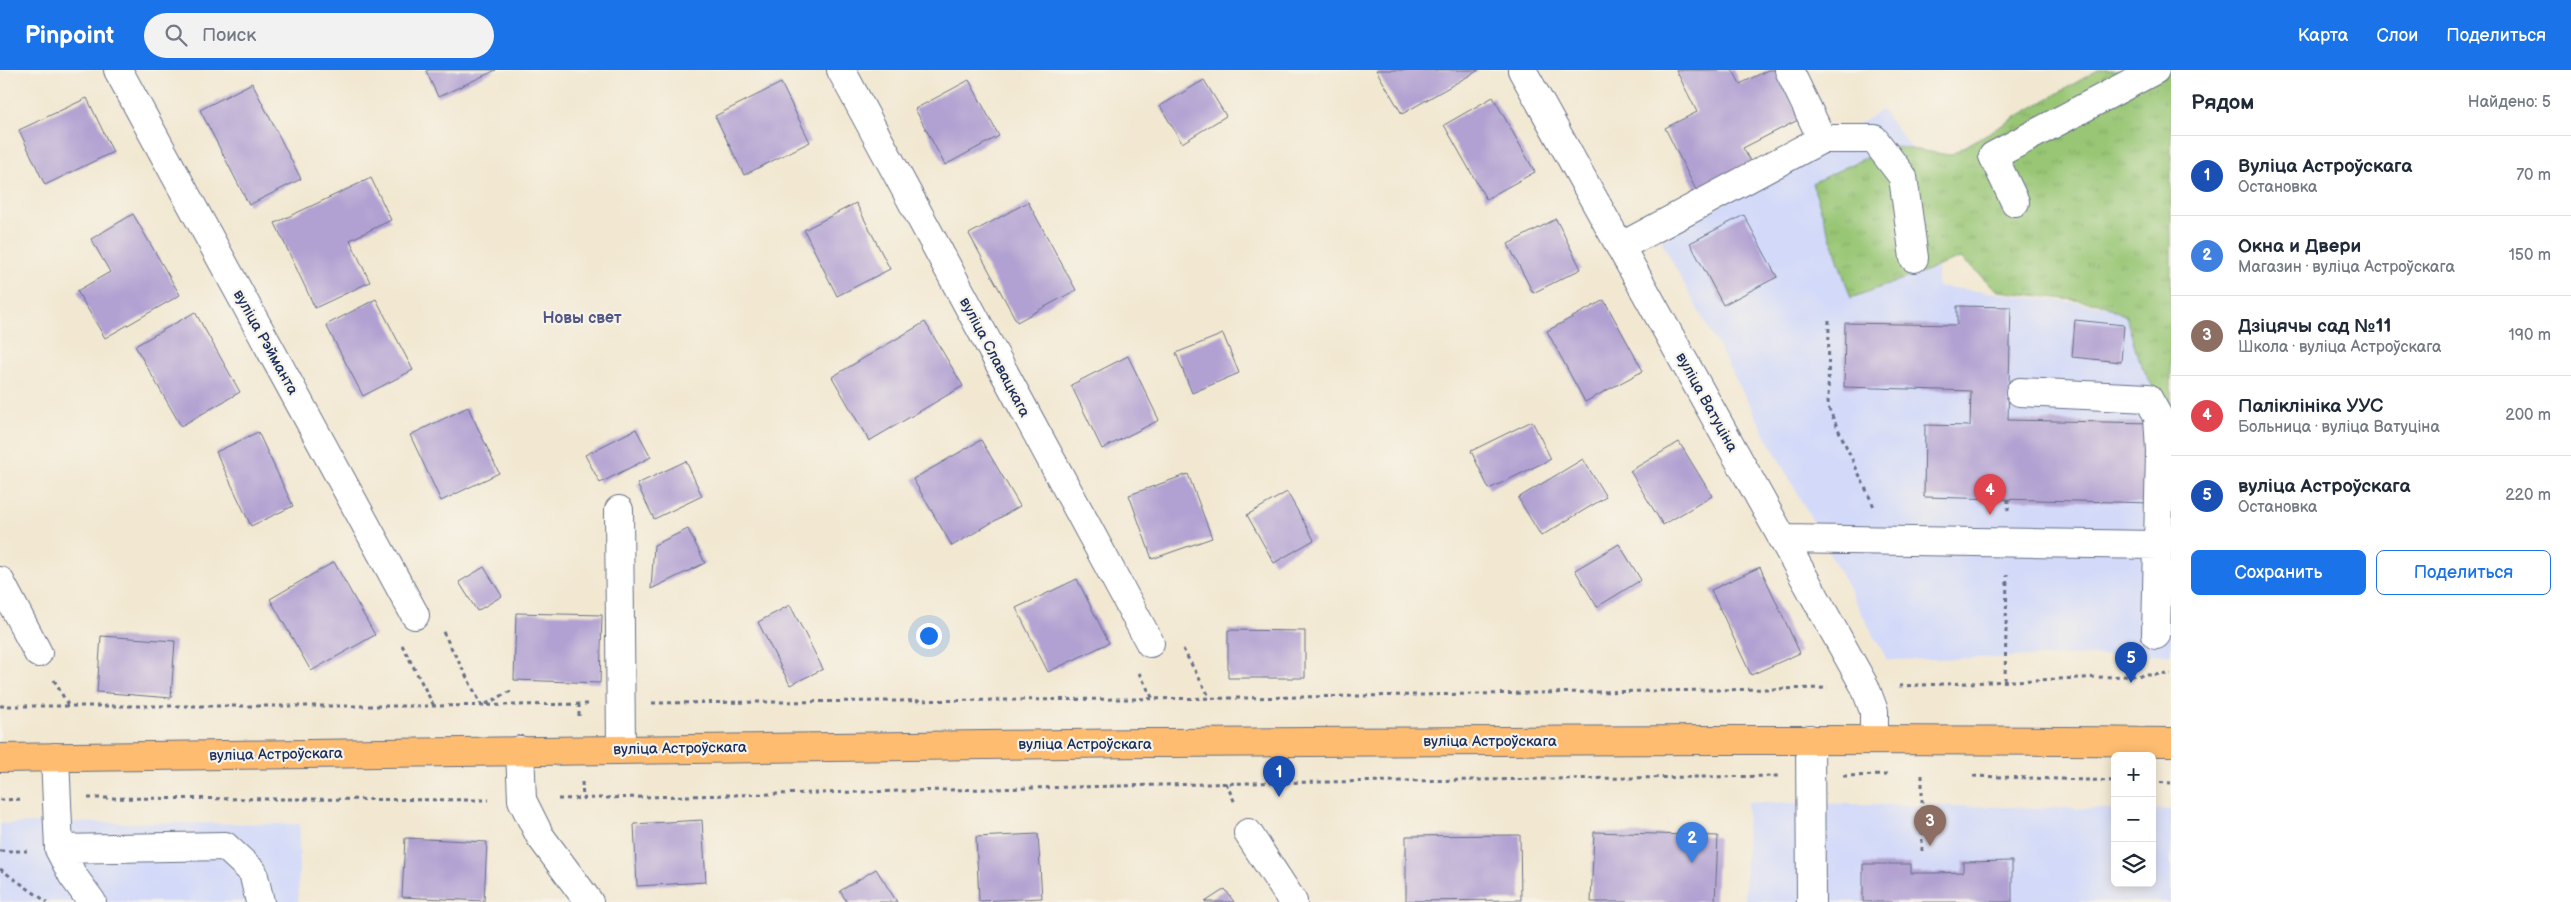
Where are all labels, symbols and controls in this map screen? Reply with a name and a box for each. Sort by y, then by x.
search box [144,13,494,58]
text: Pinpoint [25,21,114,50]
icon: search [162,21,190,49]
text: Поиск [202,24,256,47]
text: Карта [2298,25,2348,46]
text: Слои [2376,25,2418,46]
text: Поделиться [2446,25,2546,46]
text: Рядом [2191,90,2254,115]
text: Найдено: 5 [2468,93,2551,112]
text: Вуліца Астроўскага [2238,155,2412,178]
text: 1 [2204,166,2210,185]
text: 70 m [2516,166,2551,185]
text: Остановка [2238,178,2317,197]
text: Окна и Двери [2238,235,2361,258]
text: 2 [2202,246,2212,265]
text: 150 m [2509,246,2551,265]
text: Магазин · вуліца Астроўскага [2238,258,2455,277]
street label: вуліца Рэйманта [229,286,302,398]
street label: вуліца Славацкага [955,294,1034,420]
district label: Новы свет [542,309,622,328]
text: Дзіцячы сад №11 [2238,315,2392,338]
text: 3 [2202,326,2212,345]
text: 190 m [2509,326,2551,345]
text: Школа · вуліца Астроўскага [2238,338,2442,357]
street label: вуліца Ватуціна [1671,349,1742,455]
text: Паліклініка УУС [2238,395,2383,418]
text: 4 [2202,406,2212,425]
text: 200 m [2505,406,2551,425]
text: Больница · вуліца Ватуціна [2238,418,2440,437]
pin: 4 [1974,474,2006,515]
text: вуліца Астроўскага [2238,475,2411,498]
text: 5 [2202,486,2212,505]
text: 220 m [2505,486,2551,505]
text: Остановка [2238,498,2317,517]
button: Сохранить [2191,550,2366,595]
button: Поделиться [2376,550,2551,595]
your location [916,623,942,649]
pin: 5 [2115,642,2147,683]
street label: вуліца Астроўскага [1423,732,1557,751]
street label: вуліца Астроўскага [1018,735,1152,754]
street label: вуліца Астроўскага [613,738,747,759]
street label: вуліца Астроўскага [209,744,343,765]
map controls [2111,752,2156,887]
button: + [2111,752,2156,797]
pin: 1 [1263,756,1295,797]
button: − [2111,797,2156,842]
pin: 3 [1914,805,1946,846]
pin: 2 [1676,822,1708,863]
button: layers [2111,842,2156,887]

